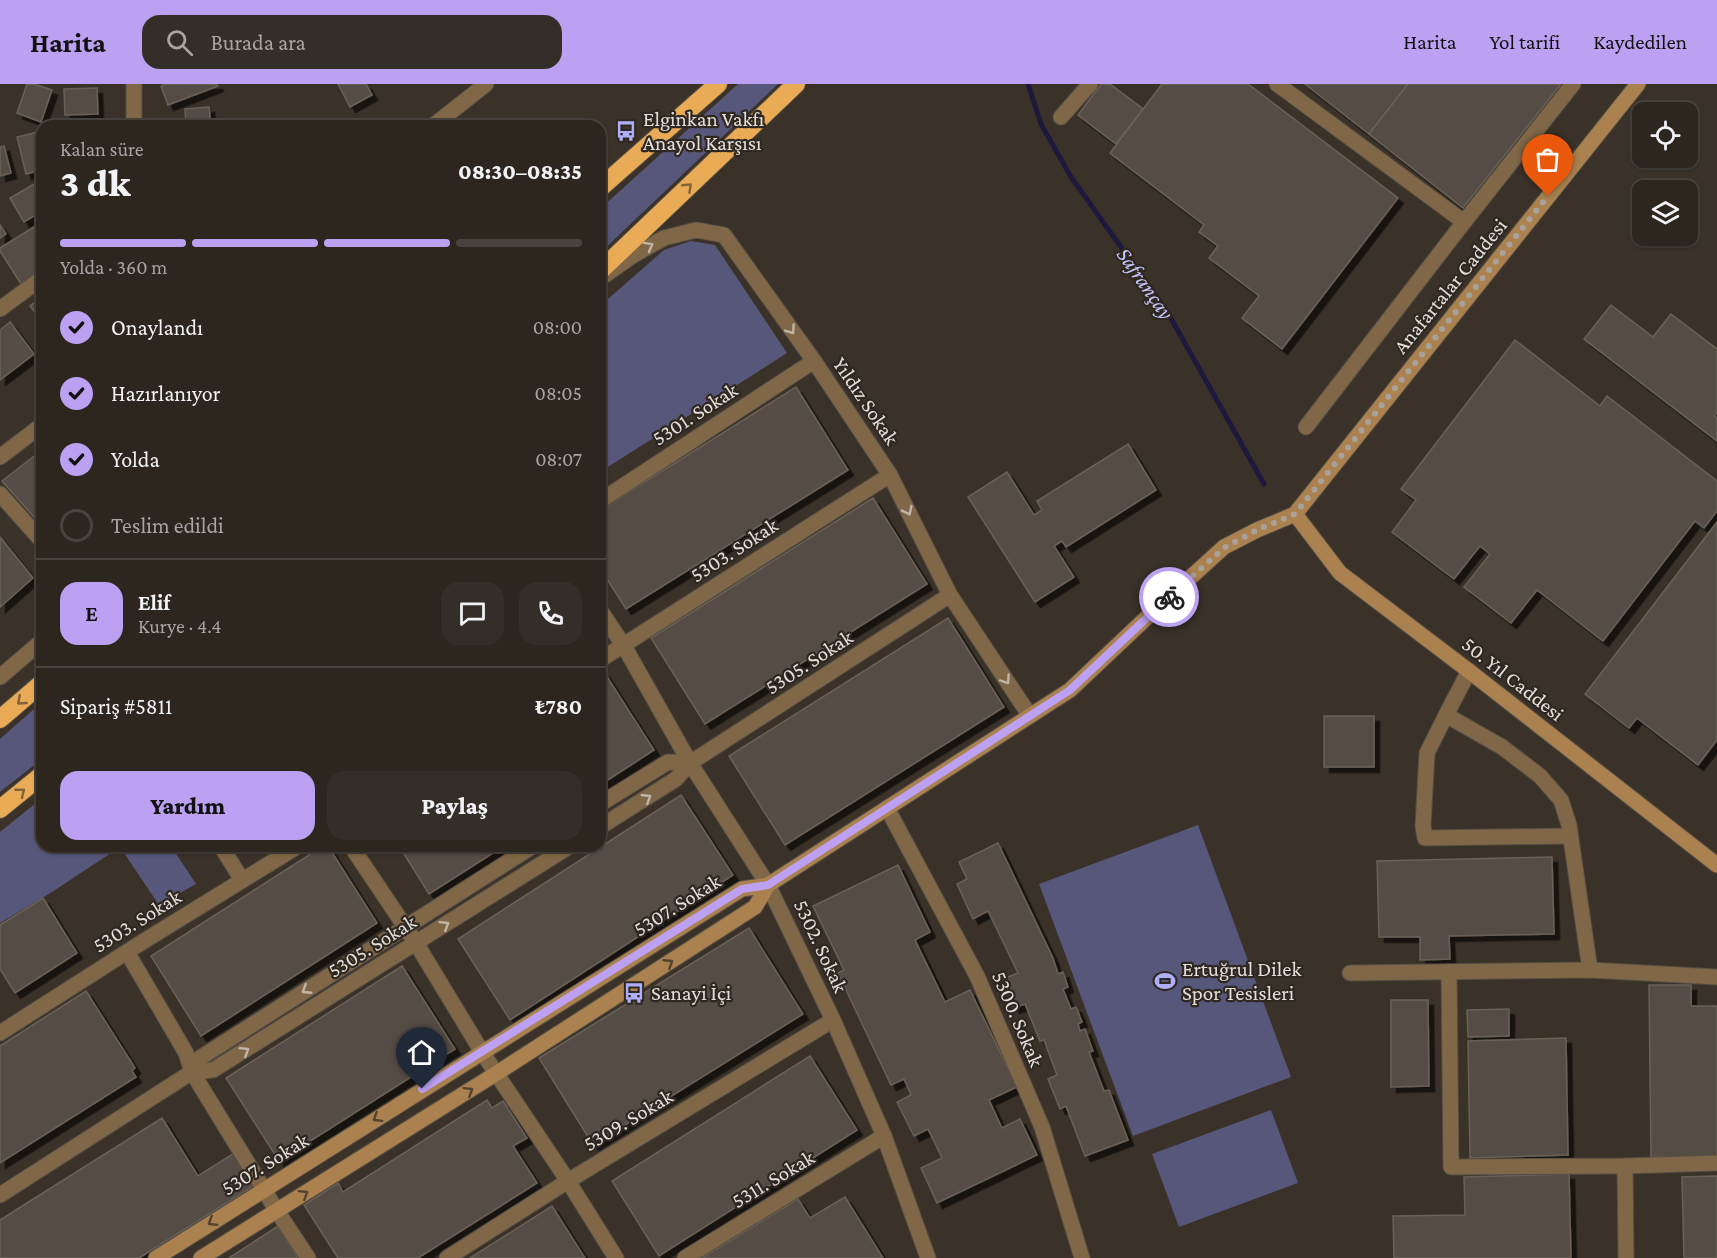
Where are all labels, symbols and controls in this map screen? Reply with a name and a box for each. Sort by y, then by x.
search box [142,15,562,69]
icon: search [163,26,196,59]
text: Harita [30,27,106,58]
text: Burada ara [211,30,306,55]
text: Harita [1403,30,1456,54]
text: Yol tarifi [1489,30,1560,54]
text: Kaydedilen [1593,30,1687,54]
map controls [1632,102,1698,246]
button: locate [1632,102,1698,168]
place label: Elginkan Vakfı Anayol Karşısı [643,107,765,155]
bus stop icon: Elginkan Vakfı Anayol Karşısı [614,119,638,143]
pin [1522,134,1573,196]
text: Kalan süre [60,138,143,160]
icon: bag [1531,143,1564,176]
text: 08:30–08:35 [458,159,582,184]
text: 3 dk [60,161,131,204]
button: layers [1632,180,1698,246]
one-way arrow [681,183,692,194]
street label: Anafartalar Caddesi [1388,213,1512,358]
one-way arrow [643,242,653,253]
water label: Safrançay [1112,242,1179,324]
text: Yolda · 360 m [60,256,167,278]
icon: check [60,311,93,344]
text: Onaylandı [111,315,203,340]
text: 08:00 [533,316,582,338]
one-way arrow [784,323,795,334]
street label: Yıldız Sokak [828,353,904,449]
icon: check [60,377,93,410]
street label: 5301. Sokak [648,377,742,451]
text: Hazırlanıyor [111,381,221,406]
text: 08:05 [535,382,582,404]
icon: check [60,443,93,476]
text: Yolda [111,447,160,472]
text: 08:07 [535,448,582,470]
one-way arrow [901,505,912,516]
text: Teslim edildi [111,513,224,538]
street label: 5303. Sokak [686,513,782,587]
courier [1139,567,1199,627]
icon: bike [1153,581,1186,614]
button: chat [441,582,504,645]
button: phone [519,582,582,645]
text: Elif [138,590,170,615]
text: E [85,601,98,626]
text: Kurye · 4.4 [138,615,222,637]
street label: 5305. Sokak [761,625,857,699]
street label: 50. Yıl Caddesi [1457,632,1569,726]
one-way arrow [998,673,1009,684]
one-way arrow [17,694,28,705]
text: Sipariş #5811 [60,694,172,719]
text: ₺780 [535,694,582,719]
button: Yardım [60,771,315,840]
button: Paylaş [327,771,582,840]
one-way arrow [14,788,25,799]
one-way arrow [641,793,651,805]
street label: 5307. Sokak [629,869,725,941]
street label: 5303. Sokak [88,884,186,958]
street label: 5302. Sokak [789,896,853,996]
street label: 5305. Sokak [323,909,421,983]
one-way arrow [439,921,450,932]
place label: Ertuğrul Dilek Spor Tesisleri [1182,957,1301,1005]
one-way arrow [662,959,673,970]
street label: 5300. Sokak [987,968,1049,1070]
sports icon: Ertuğrul Dilek Spor Tesisleri [1153,969,1177,993]
bus stop icon: Sanayi İçi [622,981,646,1005]
place label: Sanayi İçi [651,981,732,1005]
one-way arrow [302,982,312,994]
pin [396,1027,447,1089]
icon: home [405,1036,438,1069]
one-way arrow [239,1046,249,1058]
street label: 5309. Sokak [579,1084,677,1156]
one-way arrow [463,1087,474,1098]
one-way arrow [373,1111,384,1122]
street label: 5307. Sokak [217,1128,313,1200]
street label: 5311. Sokak [727,1145,819,1213]
one-way arrow [298,1189,308,1201]
one-way arrow [208,1215,219,1226]

